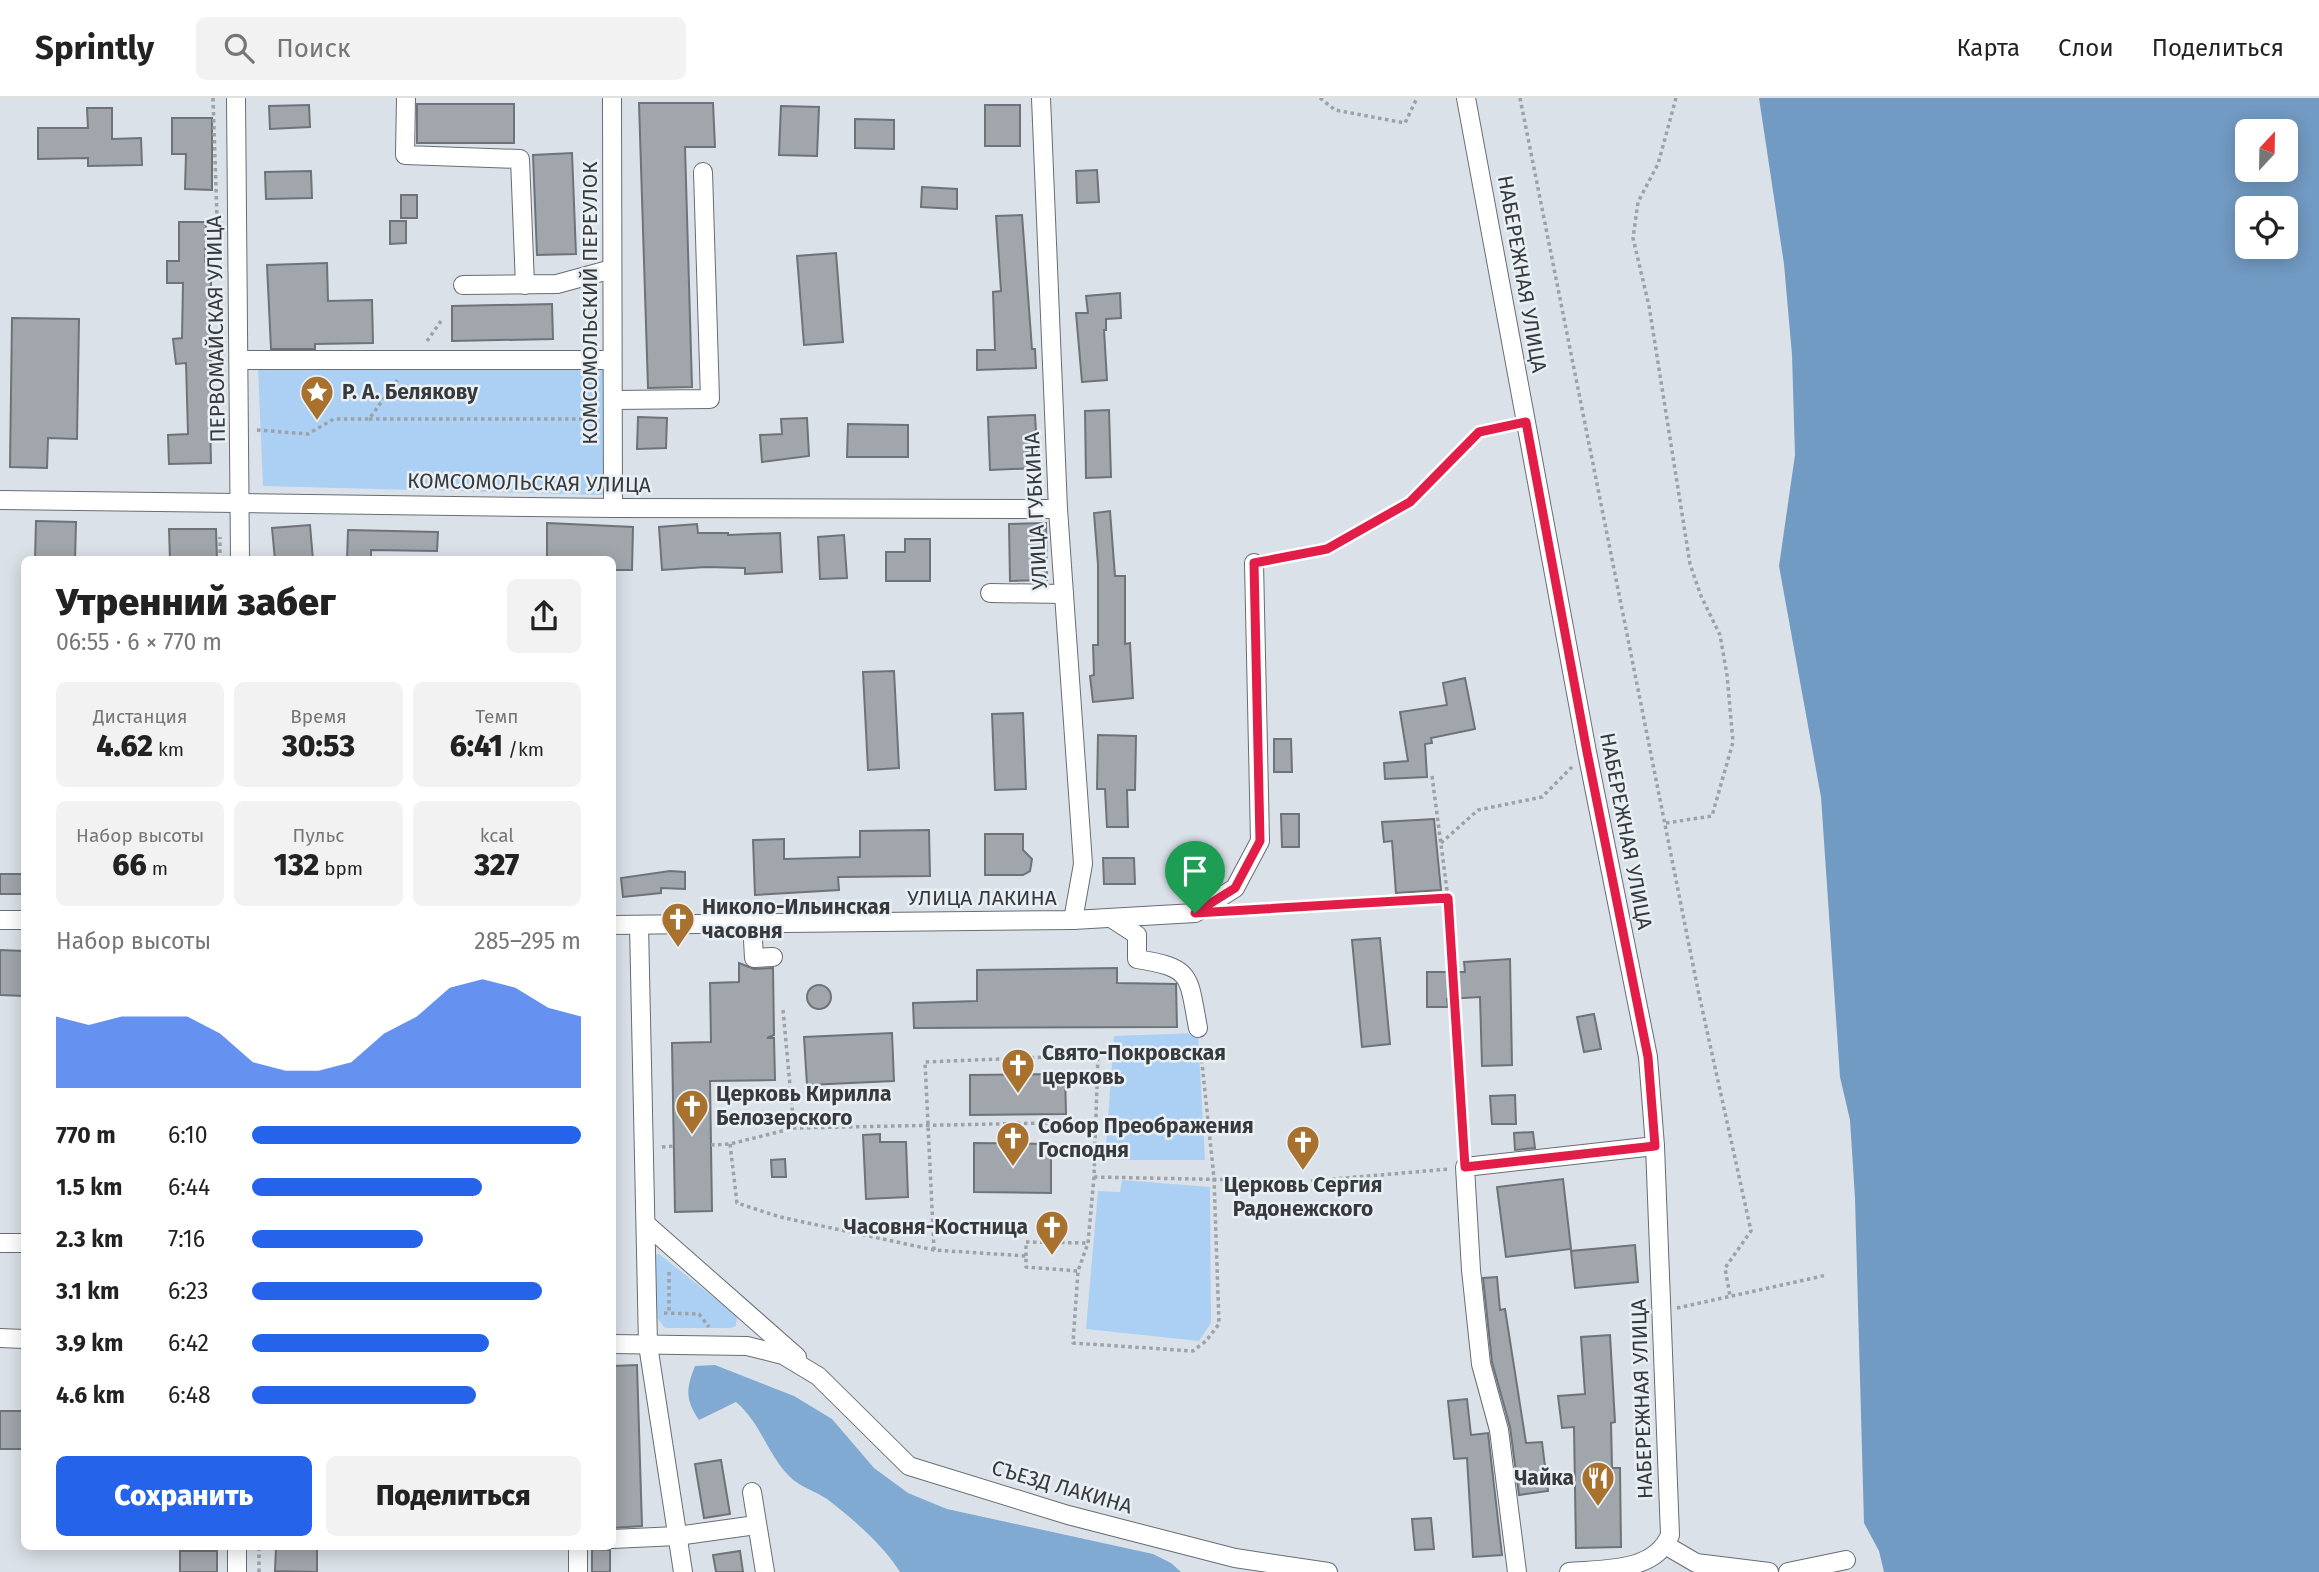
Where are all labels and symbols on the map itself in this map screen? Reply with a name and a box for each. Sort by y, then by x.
north arrow [2235,119,2298,182]
street label: КОМСОМОЛЬСКИЙ ПЕРЕУЛОК [577,161,603,445]
street label: НАБЕРЕЖНАЯ УЛИЦА [1492,173,1552,375]
street label: ПЕРВОМАЙСКАЯ УЛИЦА [201,215,231,443]
place icon: Р. А. Белякову [298,373,336,422]
place label: Р. А. Белякову [342,379,478,405]
street label: УЛИЦА ГУБКИНА [1019,432,1053,590]
street label: КОМСОМОЛЬСКАЯ УЛИЦА [407,468,651,498]
street label: НАБЕРЕЖНАЯ УЛИЦА [1594,730,1658,932]
pin [1165,841,1225,913]
street label: УЛИЦА ЛАКИНА [907,885,1057,911]
place label: Николо-Ильинская часовня [702,894,891,944]
church icon: Николо-Ильинская часовня [659,900,697,949]
place label: Свято-Покровская церковь [1042,1040,1226,1090]
church icon: Свято-Покровская церковь [999,1046,1037,1095]
place label: Церковь Кирилла Белозерского [716,1081,892,1131]
church icon: Церковь Кирилла Белозерского [673,1087,711,1136]
place label: Собор Преображения Господня [1038,1113,1254,1163]
church icon: Собор Преображения Господня [994,1119,1032,1168]
church icon: Церковь Сергия Радонежского [1284,1123,1322,1172]
place label: Церковь Сергия Радонежского [1224,1172,1382,1222]
church icon: Часовня-Костница [1033,1208,1071,1257]
place label: Часовня-Костница [844,1214,1028,1240]
street label: НАБЕРЕЖНАЯ УЛИЦА [1626,1299,1658,1499]
street label: СЪЕЗД ЛАКИНА [989,1455,1135,1519]
restaurant icon: Чайка [1579,1459,1617,1508]
place label: Чайка [1514,1465,1574,1491]

